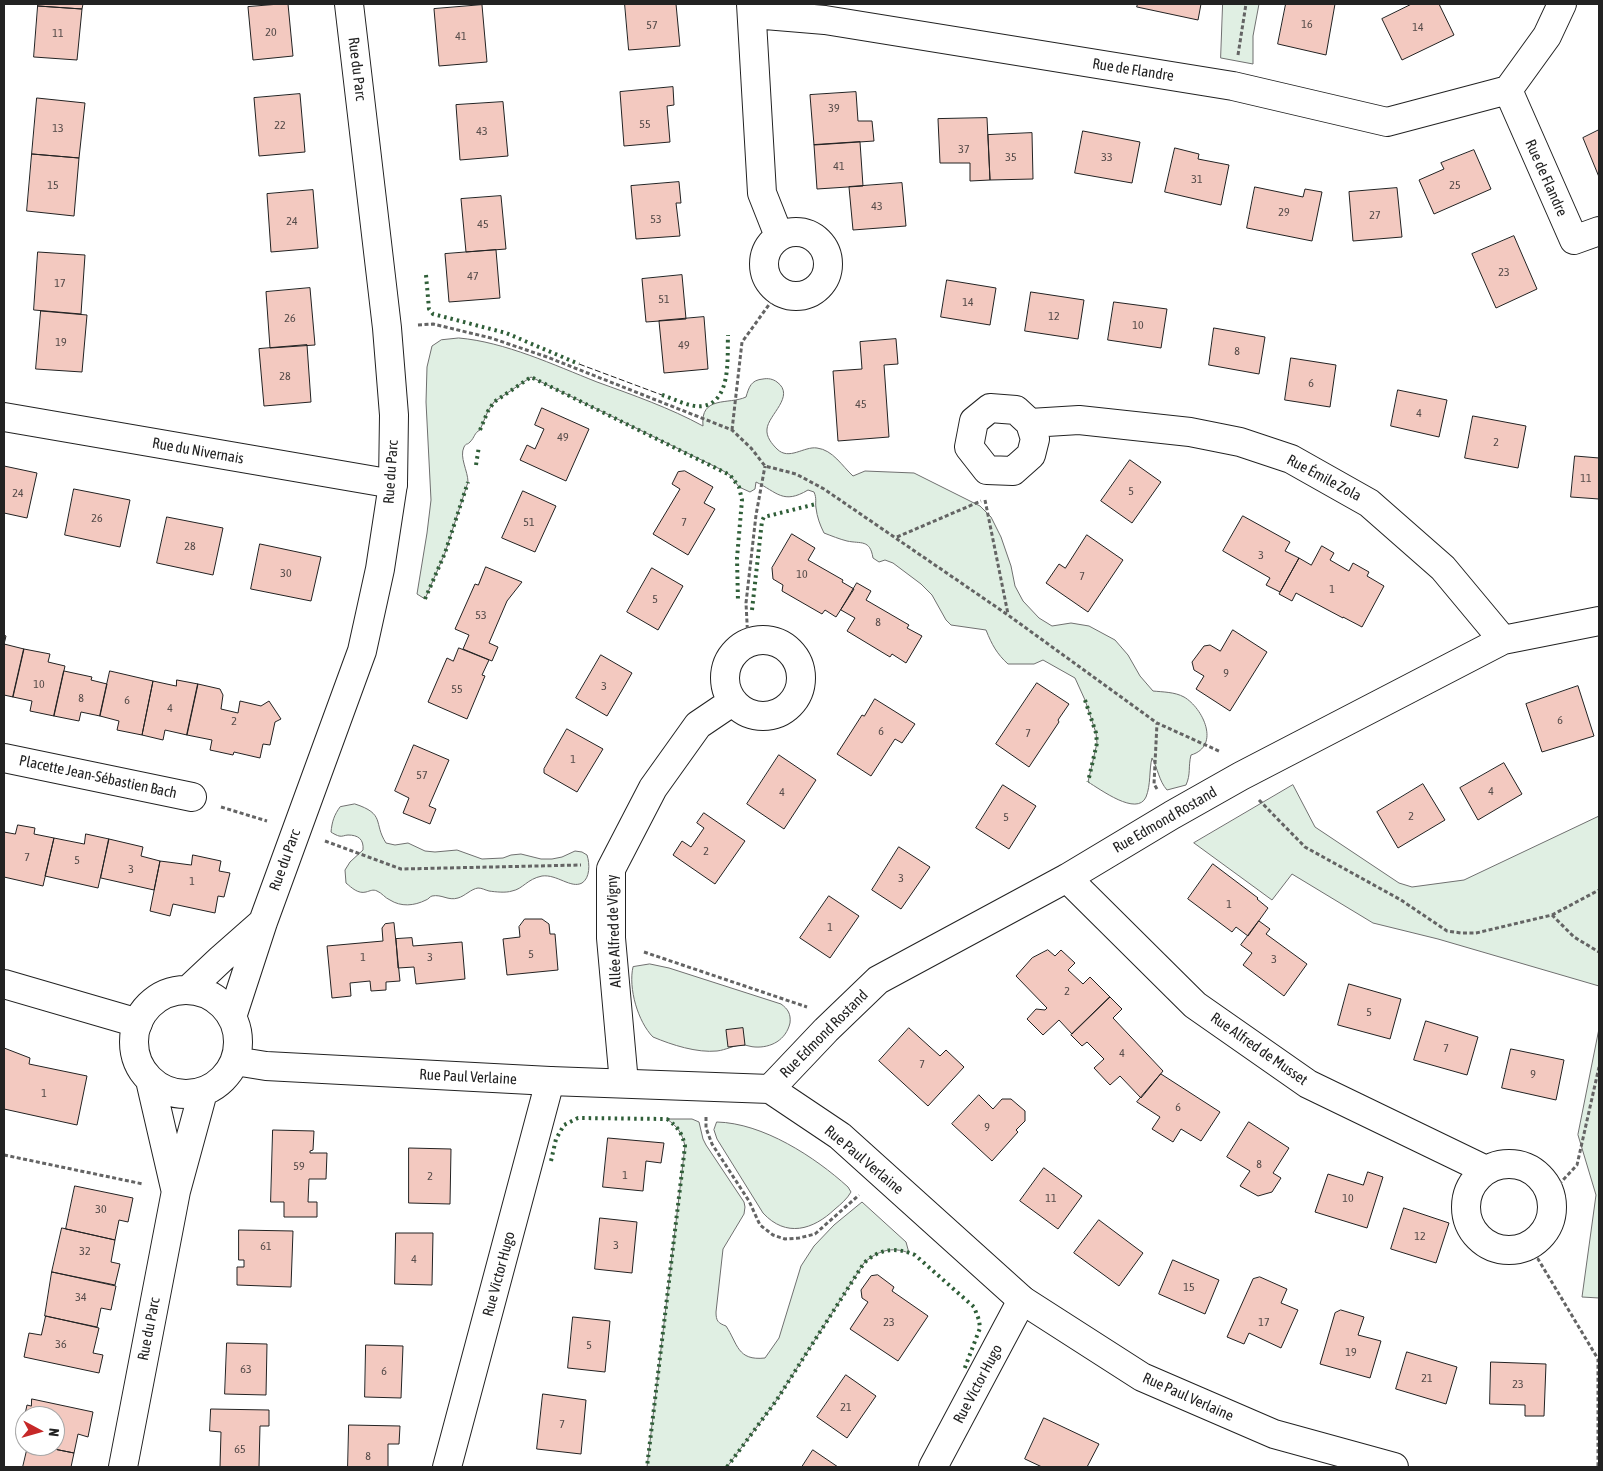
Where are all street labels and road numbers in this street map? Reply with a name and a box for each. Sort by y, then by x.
street label: Rue du Parc [344,36,370,102]
street label: Rue de Flandre [1091,55,1175,85]
street label: Rue de Flandre [1521,137,1571,219]
street label: Rue du Nivernais [151,434,245,468]
street label: Rue du Parc [380,439,402,505]
street label: Rue Émile Zola [1284,451,1364,505]
street label: Placette Jean-Sébastien Bach [17,751,179,803]
street label: Rue Edmond Rostand [1110,783,1220,857]
street label: Rue du Parc [266,827,304,893]
street label: Allée Alfred de Vigny [603,874,625,988]
street label: Rue Edmond Rostand [776,986,872,1082]
street label: Rue Alfred de Musset [1207,1009,1311,1089]
street label: Rue Paul Verlaine [419,1065,517,1089]
street label: Rue Paul Verlaine [821,1122,907,1198]
street label: Rue Victor Hugo [479,1230,519,1318]
street label: Rue du Parc [134,1296,164,1362]
street label: Rue Victor Hugo [950,1341,1006,1427]
street label: Rue Paul Verlaine [1140,1369,1236,1425]

